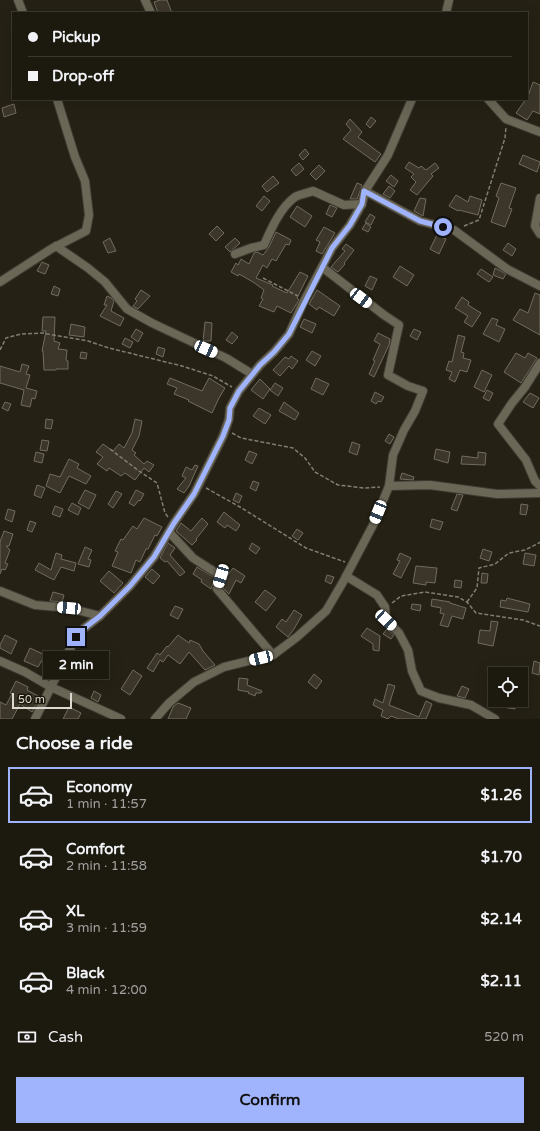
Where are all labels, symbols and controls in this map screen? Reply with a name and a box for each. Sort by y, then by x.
text: Pickup [52,28,100,46]
text: Drop-off [52,67,114,85]
route start [434,218,452,236]
car [348,286,374,310]
car [193,339,219,359]
car [368,499,388,525]
car [212,563,230,589]
car [57,601,81,615]
car [373,607,399,633]
route end [67,628,85,646]
car [248,649,274,667]
callout: 2 min [43,651,109,679]
text: 2 min [59,657,93,673]
map controls [488,667,528,707]
button: locate [488,667,528,707]
scale bar [12,691,72,710]
text: 50 m [18,693,45,706]
text: Choose a ride [16,732,133,754]
icon: car [18,777,54,813]
text: Economy [66,778,132,796]
text: $1.26 [481,786,522,804]
text: 1 min · 11:57 [66,796,147,812]
icon: car [18,839,54,875]
text: Comfort [66,840,125,858]
text: $1.70 [481,848,522,866]
text: 2 min · 11:58 [66,858,147,874]
icon: car [18,901,54,937]
text: XL [66,902,85,920]
text: $2.14 [481,910,522,928]
text: 3 min · 11:59 [66,920,147,936]
icon: car [18,963,54,999]
text: Black [66,964,105,982]
text: $2.11 [481,972,522,990]
text: 4 min · 12:00 [66,982,147,998]
icon: cash [16,1026,38,1048]
text: Cash [48,1028,83,1046]
text: 520 m [484,1029,524,1045]
button: Confirm [16,1077,524,1123]

